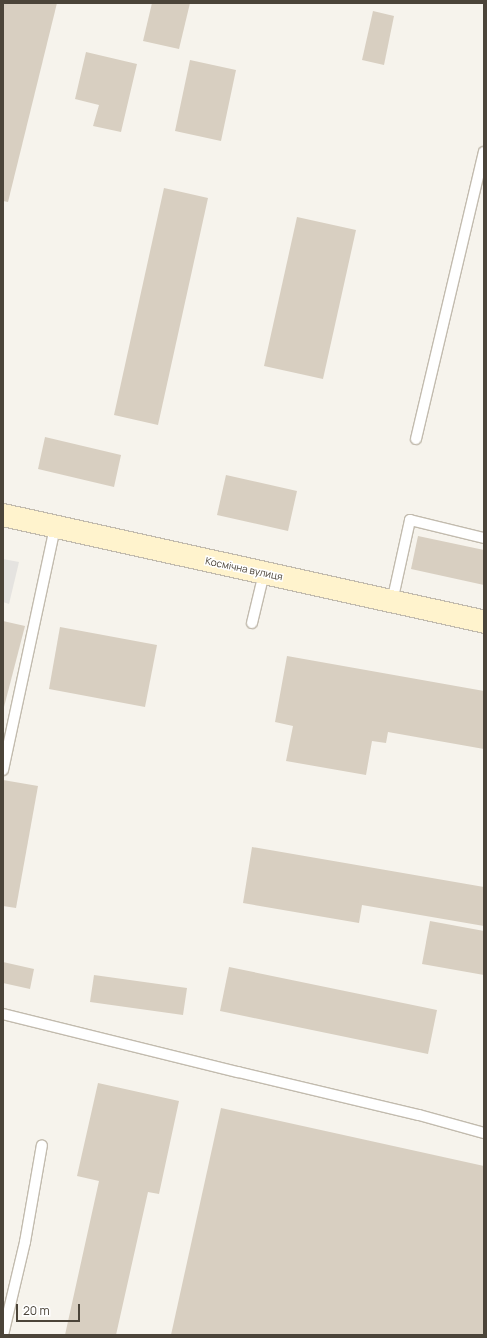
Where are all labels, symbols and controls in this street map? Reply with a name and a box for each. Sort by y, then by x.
street label: Космічна вулиця [204,555,284,583]
scale bar [18,1296,82,1322]
text: 20 m [23,1302,50,1319]

